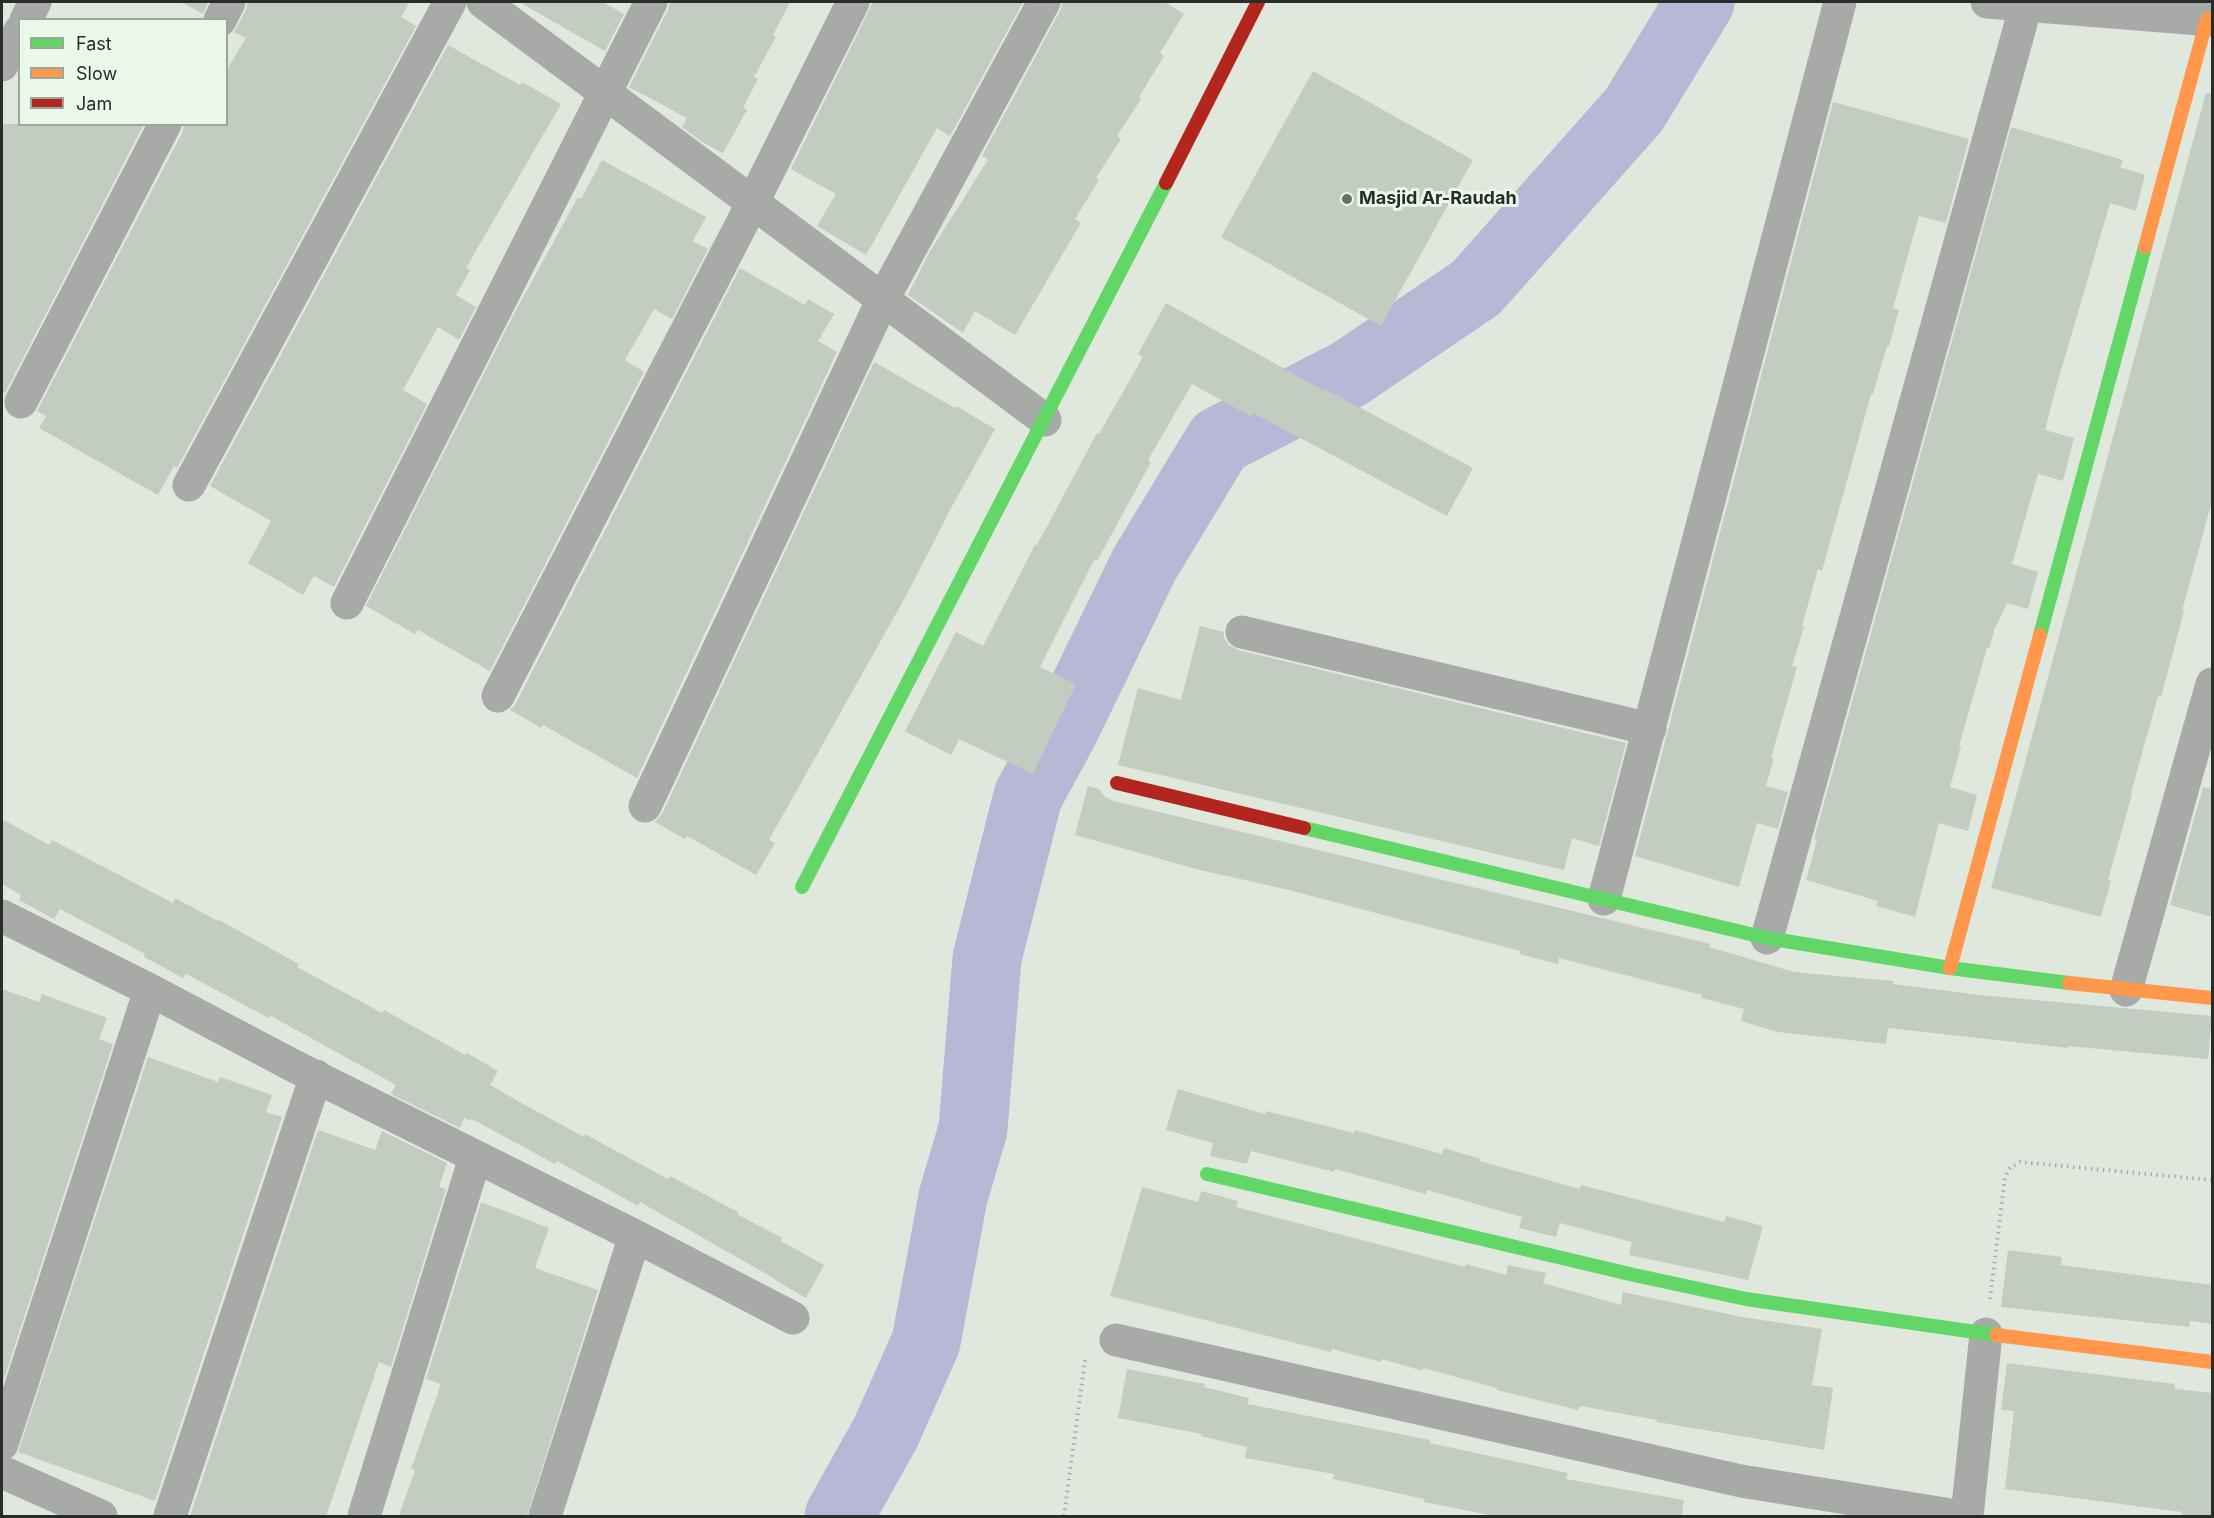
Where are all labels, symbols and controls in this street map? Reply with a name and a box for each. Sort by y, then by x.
legend [18,18,228,126]
text: Fast [76,33,112,54]
text: Slow [76,63,117,84]
text: Jam [76,93,112,114]
place label: Masjid Ar-Raudah [1359,188,1517,210]
marker: Masjid Ar-Raudah [1340,192,1354,206]

